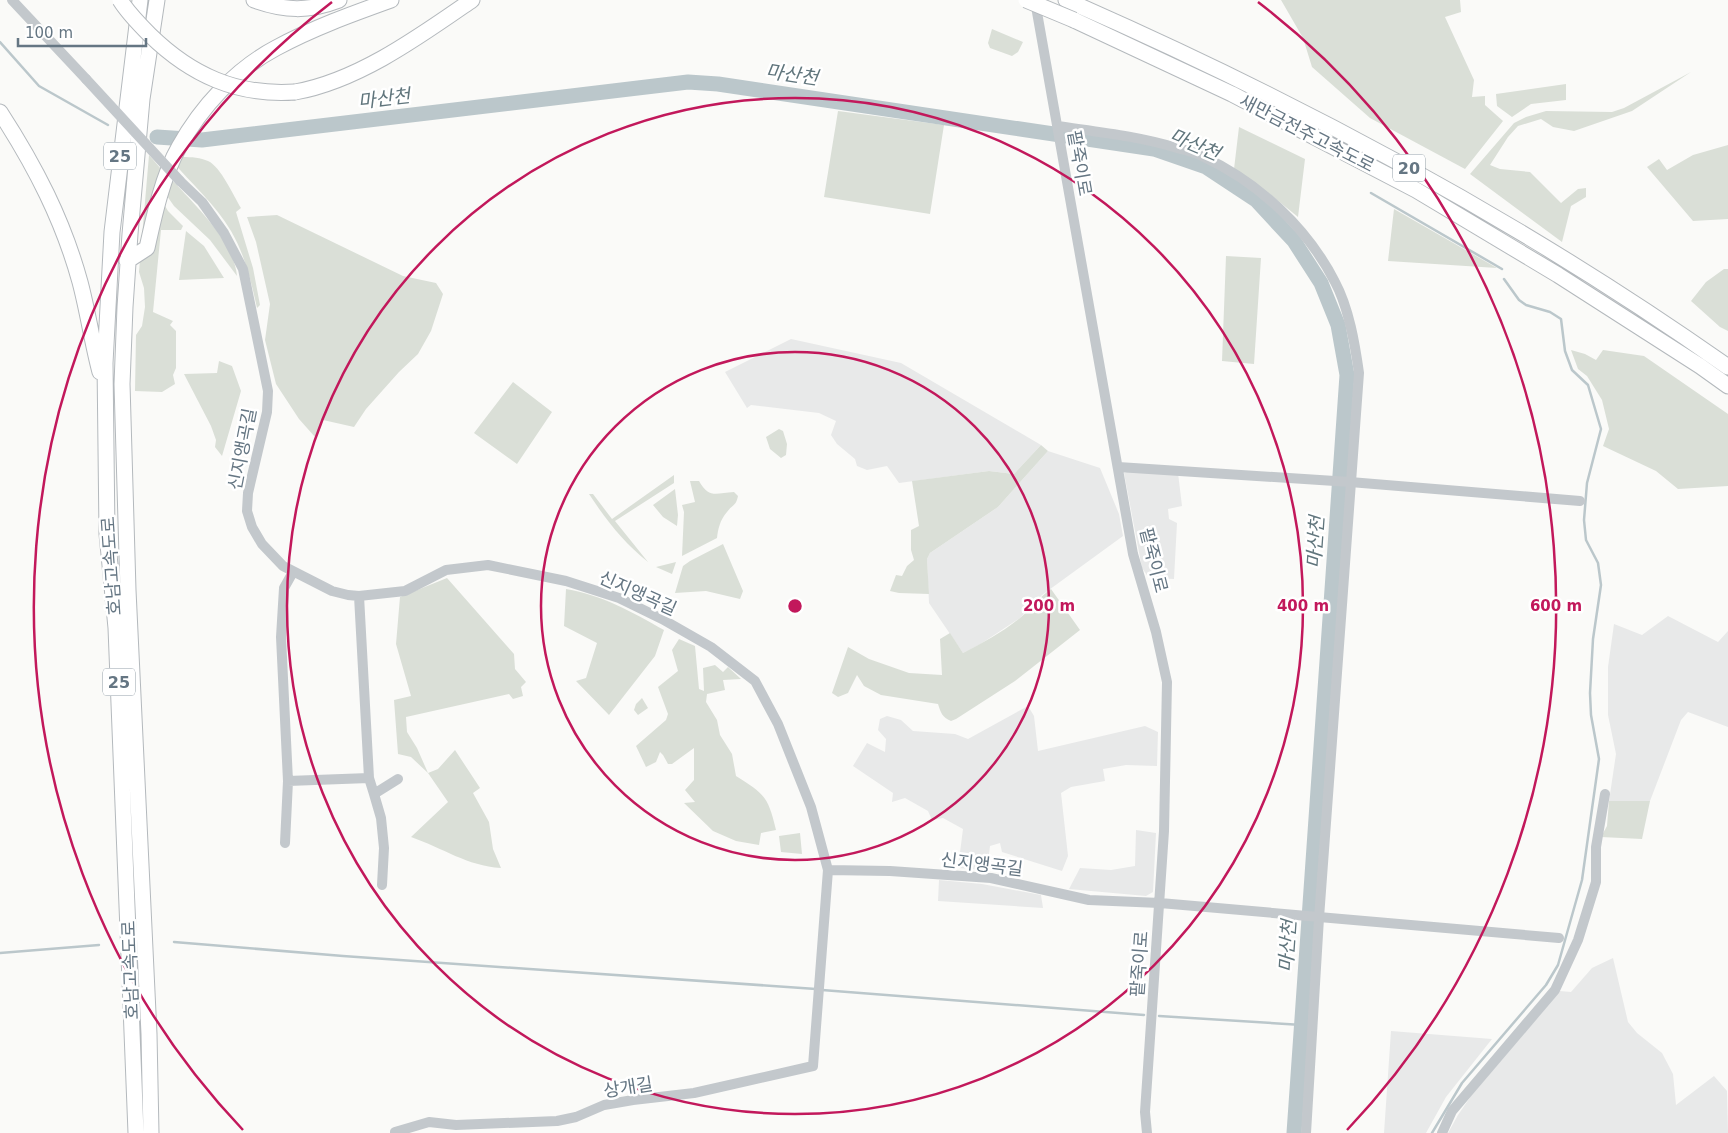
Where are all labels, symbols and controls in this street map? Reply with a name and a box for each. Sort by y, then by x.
scale bar [18,15,145,47]
text: 100 m [25,24,73,42]
water label: 마산천 [764,59,821,89]
water label: 마산천 [357,84,413,112]
street label: 새만금전주고속도로 [1236,90,1378,176]
water label: 마산천 [1167,124,1225,165]
street label: 팥죽이로 [1064,129,1096,197]
road number: 25 [104,142,136,170]
road number: 20 [1393,154,1425,182]
street label: 신지앵곡길 [224,406,260,492]
water label: 마산천 [1302,514,1328,569]
street label: 호남고속도로 [97,516,125,616]
street label: 팥죽이로 [1136,525,1172,595]
street label: 신지앵곡길 [596,567,680,619]
centre of rings [786,597,804,615]
text: 200 m [1023,597,1075,615]
text: 400 m [1277,597,1329,615]
text: 600 m [1530,597,1582,615]
road number: 25 [103,669,135,696]
street label: 신지앵곡길 [940,849,1024,879]
water label: 마산천 [1274,918,1300,973]
street label: 호남고속도로 [118,920,142,1020]
street label: 팥죽이로 [1126,930,1152,998]
street label: 상개길 [602,1073,654,1101]

